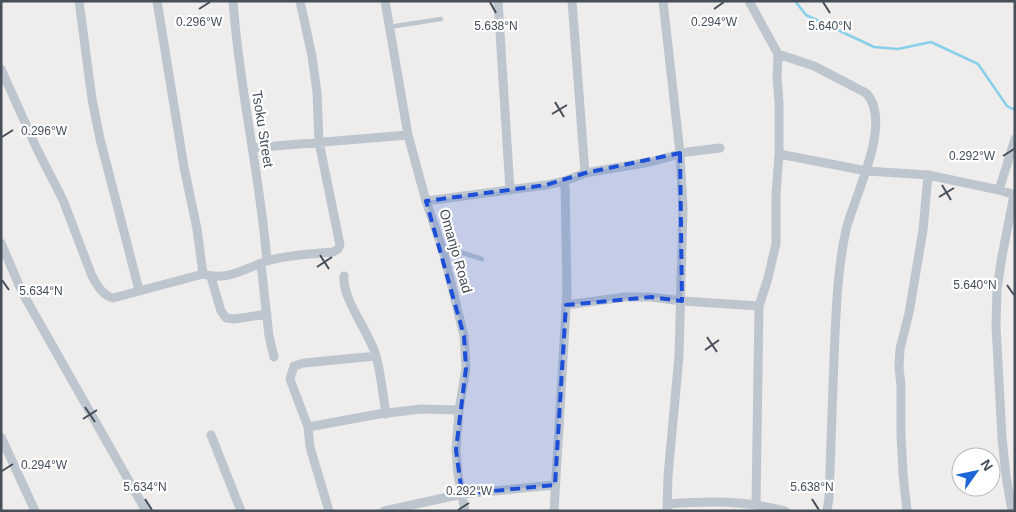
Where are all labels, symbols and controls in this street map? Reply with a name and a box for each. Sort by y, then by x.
text: 0.296°W [176,15,223,29]
text: 0.294°W [691,15,738,29]
text: 5.638°N [474,19,518,33]
text: 5.640°N [808,19,852,33]
street label: Tsoku Street [249,89,277,169]
text: 0.296°W [21,124,68,138]
text: 0.292°W [949,149,996,163]
street label: Omanjo Road [436,207,476,295]
text: 5.640°N [953,278,997,292]
text: 5.634°N [19,284,63,298]
north arrow [951,447,1001,497]
text: N [977,456,996,474]
text: 0.294°W [21,458,68,472]
text: 5.634°N [123,480,167,494]
text: 5.638°N [790,480,834,494]
text: 0.292°W [446,484,493,498]

